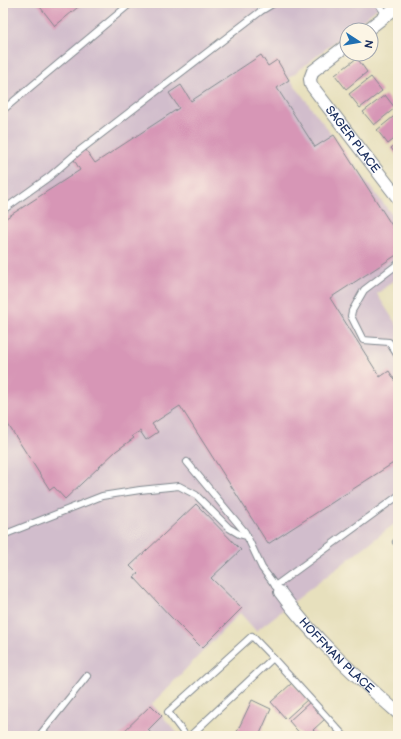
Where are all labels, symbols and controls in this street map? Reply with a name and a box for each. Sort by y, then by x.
north arrow [339,22,379,62]
text: N [361,39,376,49]
street label: SAGER PLACE [322,103,384,176]
street label: HOFFMAN PLACE [296,615,377,696]

